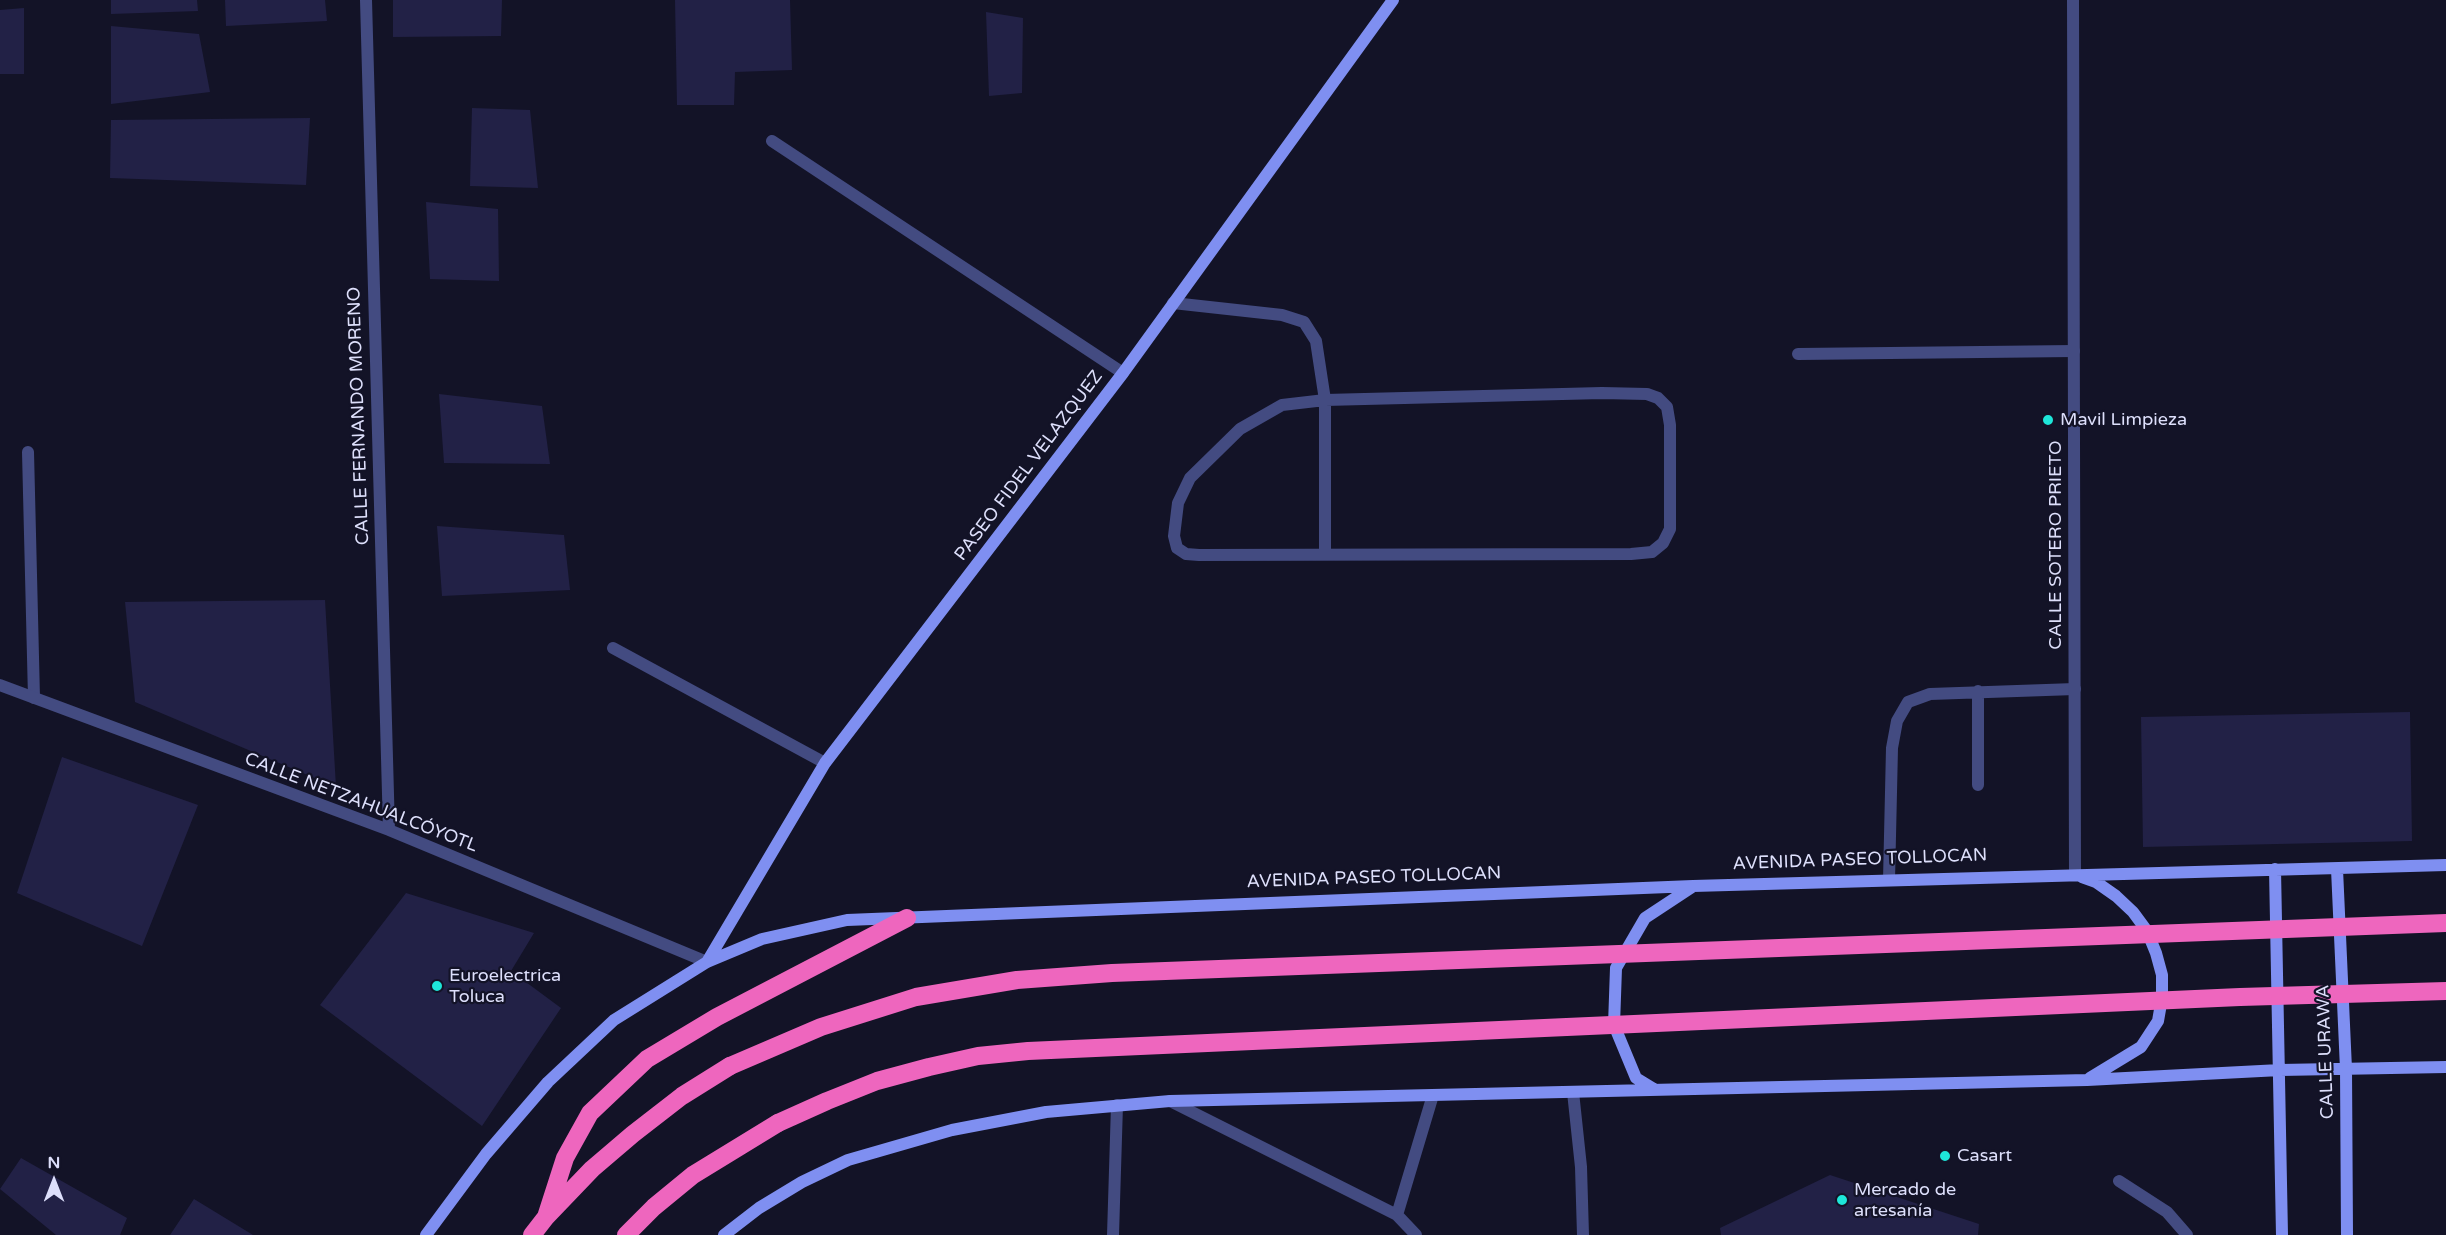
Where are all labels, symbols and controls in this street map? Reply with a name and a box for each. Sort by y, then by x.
street label: CALLE FERNANDO MORENO [344,286,374,546]
street label: PASEO FIDEL VELAZQUEZ [950,367,1108,565]
place label: Mavil Limpieza [2060,409,2187,431]
marker: Mavil Limpieza [2041,413,2055,427]
street label: CALLE SOTERO PRIETO [2045,440,2067,650]
street label: CALLE NETZAHUALCÓYOTL [241,748,481,858]
street label: AVENIDA PASEO TOLLOCAN [1732,845,1988,875]
street label: AVENIDA PASEO TOLLOCAN [1246,863,1502,893]
place label: Euroelectrica Toluca [449,965,561,1008]
marker: Euroelectrica Toluca [430,979,444,993]
street label: CALLE URAWA [2313,984,2339,1120]
place label: Casart [1957,1145,2012,1167]
marker: Casart [1938,1149,1952,1163]
north arrow [24,1151,84,1211]
text: N [48,1153,60,1173]
place label: Mercado de artesanía [1854,1179,1956,1222]
marker: Mercado de artesanía [1835,1193,1849,1207]

